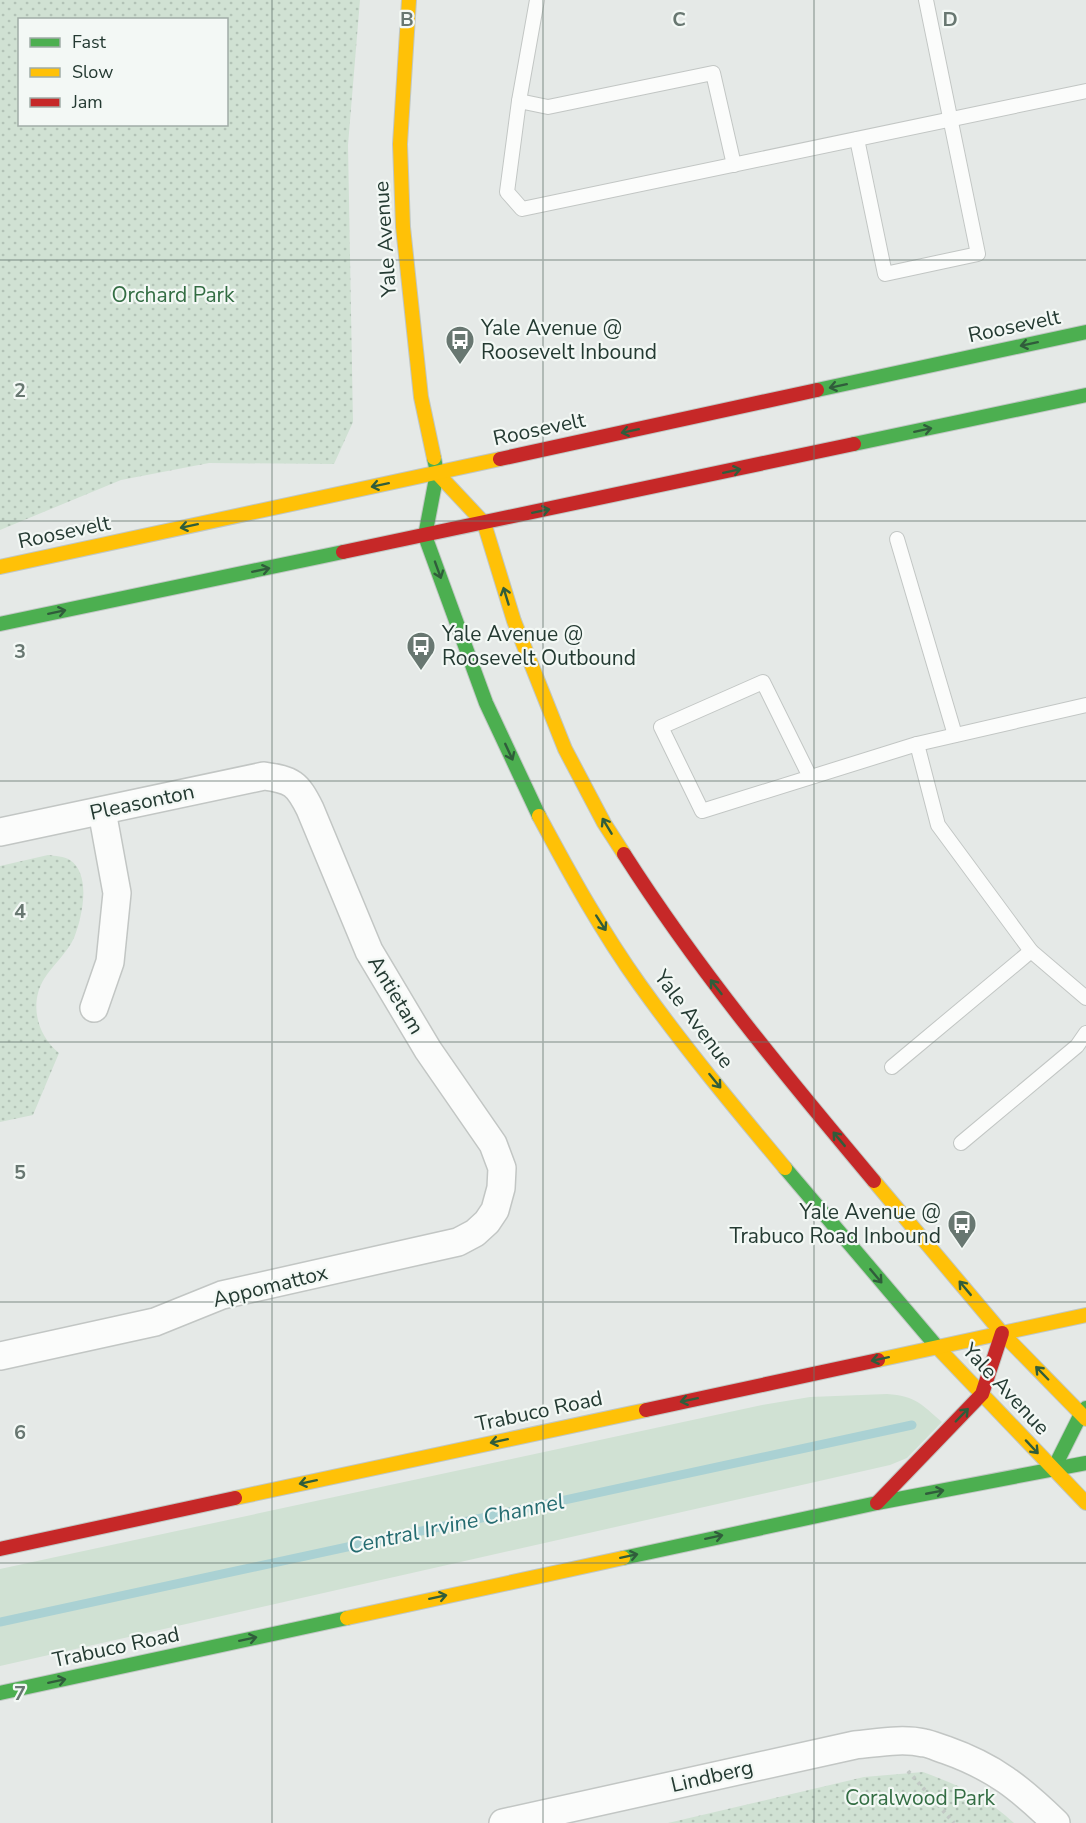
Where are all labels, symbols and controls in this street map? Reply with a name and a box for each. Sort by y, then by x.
text: B [400,6,414,33]
text: C [672,6,686,33]
text: D [942,6,958,33]
legend [18,18,228,126]
text: Fast [72,30,107,54]
text: Slow [72,60,113,84]
text: Jam [71,90,103,114]
street label: Yale Avenue [367,180,403,299]
park label: Orchard Park [111,281,235,309]
street label: Roosevelt [965,302,1063,349]
place label: Yale Avenue @ Roosevelt Inbound [480,314,657,366]
bus stop icon: Yale Avenue @ Roosevelt Inbound [444,324,476,366]
one-way arrow [1020,339,1039,351]
text: 2 [14,377,26,404]
one-way arrow [829,381,849,392]
street label: Roosevelt [490,405,588,452]
one-way arrow [912,424,932,435]
one-way arrow [621,426,640,437]
one-way arrow [722,464,741,476]
one-way arrow [370,480,390,491]
one-way arrow [531,505,550,516]
street label: Roosevelt [15,508,113,555]
one-way arrow [180,521,199,532]
one-way arrow [433,560,444,579]
one-way arrow [251,564,270,575]
one-way arrow [500,587,511,606]
one-way arrow [47,606,67,617]
place label: Yale Avenue @ Roosevelt Outbound [441,620,636,672]
bus stop icon: Yale Avenue @ Roosevelt Outbound [405,630,437,672]
text: 3 [14,638,26,665]
one-way arrow [503,742,515,760]
street label: Pleasonton [87,777,197,827]
one-way arrow [600,818,612,835]
text: 4 [14,898,26,925]
one-way arrow [595,914,607,931]
street label: Antietam [362,950,430,1040]
street label: Yale Avenue [647,963,740,1074]
one-way arrow [710,980,723,996]
one-way arrow [708,1073,721,1089]
one-way arrow [832,1132,846,1147]
text: 5 [14,1159,26,1186]
place label: Yale Avenue @ Trabuco Road Inbound [729,1198,941,1250]
bus stop icon: Yale Avenue @ Trabuco Road Inbound [946,1208,978,1250]
street label: Appomattox [210,1258,330,1314]
one-way arrow [869,1268,883,1283]
one-way arrow [958,1280,971,1296]
street label: Yale Avenue [955,1336,1056,1441]
one-way arrow [870,1354,890,1365]
one-way arrow [1035,1366,1049,1381]
street label: Trabuco Road [473,1384,605,1438]
one-way arrow [680,1395,699,1406]
one-way arrow [955,1408,969,1423]
text: 6 [14,1419,26,1446]
one-way arrow [489,1436,509,1447]
one-way arrow [1024,1440,1039,1455]
one-way arrow [299,1477,318,1488]
water label: Central Irvine Channel [345,1486,567,1562]
one-way arrow [925,1486,944,1497]
one-way arrow [704,1531,723,1543]
one-way arrow [619,1549,638,1561]
one-way arrow [428,1591,447,1603]
street label: Trabuco Road [50,1620,182,1674]
one-way arrow [237,1633,257,1644]
one-way arrow [47,1675,66,1686]
text: 7 [14,1680,26,1707]
street label: Lindberg [668,1753,756,1799]
park label: Coralwood Park [845,1784,996,1812]

